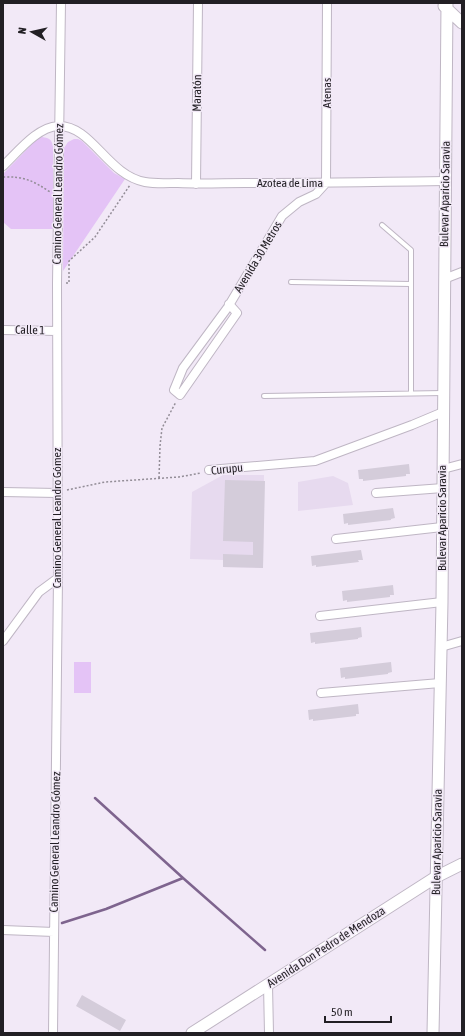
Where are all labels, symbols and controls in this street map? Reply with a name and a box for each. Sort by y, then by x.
north arrow [12,12,52,52]
text: N [16,27,28,35]
street label: Maratón [190,74,204,112]
street label: Atenas [320,78,334,108]
street label: Camino General Leandro Gómez [50,123,66,264]
street label: Bulevar Aparicio Saravia [437,141,453,247]
street label: Azotea de Lima [257,176,323,190]
street label: Avenida 30 Metros [231,219,285,295]
street label: Calle 1 [15,323,45,337]
street label: Camino General Leandro Gómez [50,447,64,588]
street label: Curupu [210,460,244,478]
street label: Bulevar Aparicio Saravia [435,465,449,571]
street label: Camino General Leandro Gómez [47,771,63,912]
street label: Bulevar Aparicio Saravia [429,789,445,895]
street label: Avenida Don Pedro de Mendoza [264,903,388,991]
scale bar [325,998,391,1024]
text: 50 m [331,1005,353,1019]

